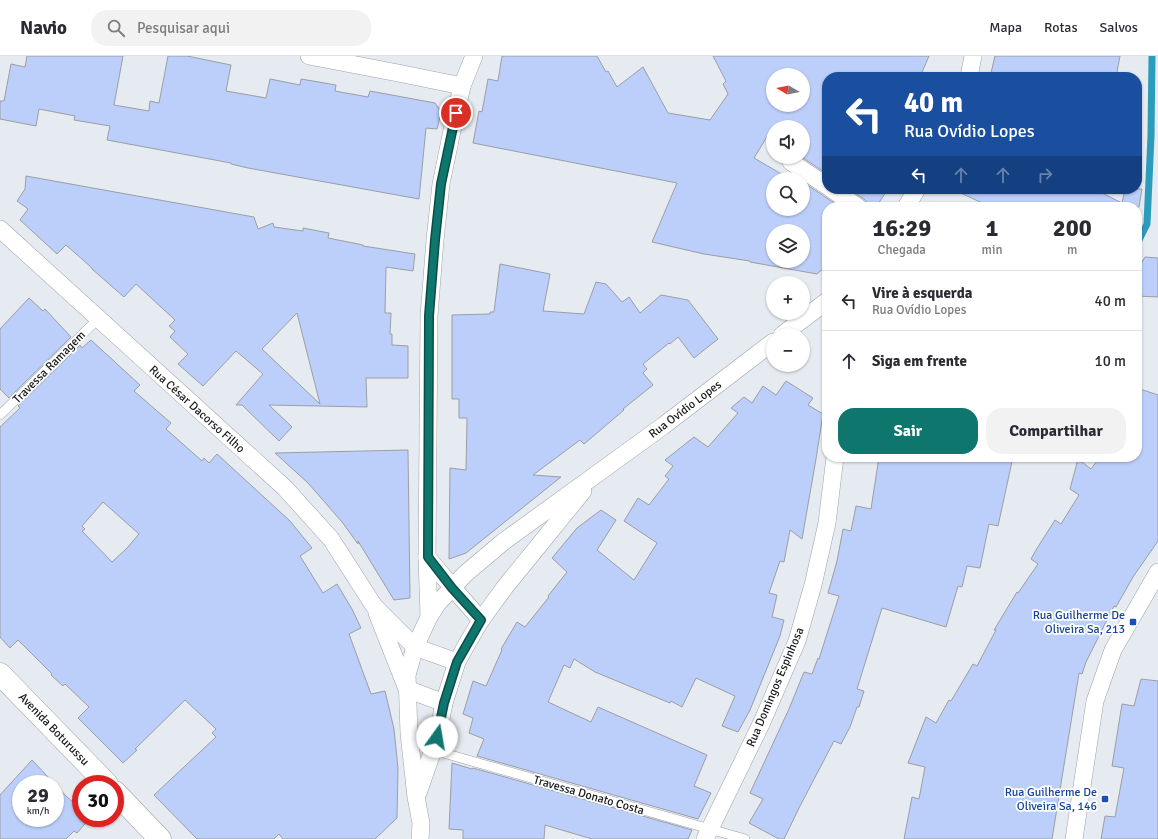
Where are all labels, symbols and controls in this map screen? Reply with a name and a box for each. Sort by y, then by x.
search box [91,10,371,46]
text: Navio [20,16,67,40]
icon: search [105,17,127,39]
text: Pesquisar aqui [137,19,230,37]
text: Mapa [989,19,1022,36]
text: Rotas [1044,19,1078,36]
text: Salvos [1100,19,1138,36]
north arrow [766,68,810,112]
map controls [766,68,810,372]
text: 40 m [904,86,963,120]
icon: left [838,88,890,140]
pin [439,96,473,130]
icon: arrive [445,102,467,124]
button: sound [766,120,810,164]
text: Rua Ovídio Lopes [904,120,1035,142]
icon: left [908,164,930,186]
icon: ahead [950,164,972,186]
icon: ahead [992,164,1014,186]
icon: right [1034,164,1056,186]
button: search [766,172,810,216]
text: 16:29 [872,213,931,243]
text: 1 [986,213,998,243]
text: 200 [1053,213,1092,243]
button: layers [766,224,810,268]
text: Chegada [878,242,926,258]
text: min [982,242,1003,258]
text: m [1067,242,1077,258]
button: + [766,276,810,320]
text: Vire à esquerda [872,284,972,302]
icon: left [838,290,860,312]
text: 40 m [1095,292,1126,310]
text: Rua Ovídio Lopes [872,302,966,318]
street label: Travessa Ramagem [10,328,89,407]
button: − [766,328,810,372]
icon: ahead [838,350,860,372]
text: Siga em frente [872,352,967,370]
text: 10 m [1095,352,1126,370]
street label: Rua César Dacorso Filho [146,362,248,456]
street label: Rua Ovídio Lopes [646,377,725,442]
button: Sair [838,408,978,454]
button: Compartilhar [986,408,1126,454]
place label: Rua Guilherme De Oliveira Sa, 213 [1033,608,1125,637]
marker: Rua Guilherme De Oliveira Sa, 213 [1128,617,1138,627]
street label: Rua Domingos Espinhosa [743,625,807,749]
street label: Avenida Boturussu [15,690,92,769]
position arrow [416,716,458,758]
street label: Travessa Donato Costa [532,772,646,818]
speed limit sign: 30 [72,775,124,827]
text: 29 [27,783,49,808]
place label: Rua Guilherme De Oliveira Sa, 146 [1005,785,1097,814]
marker: Rua Guilherme De Oliveira Sa, 146 [1100,794,1110,804]
text: km/h [27,805,49,817]

